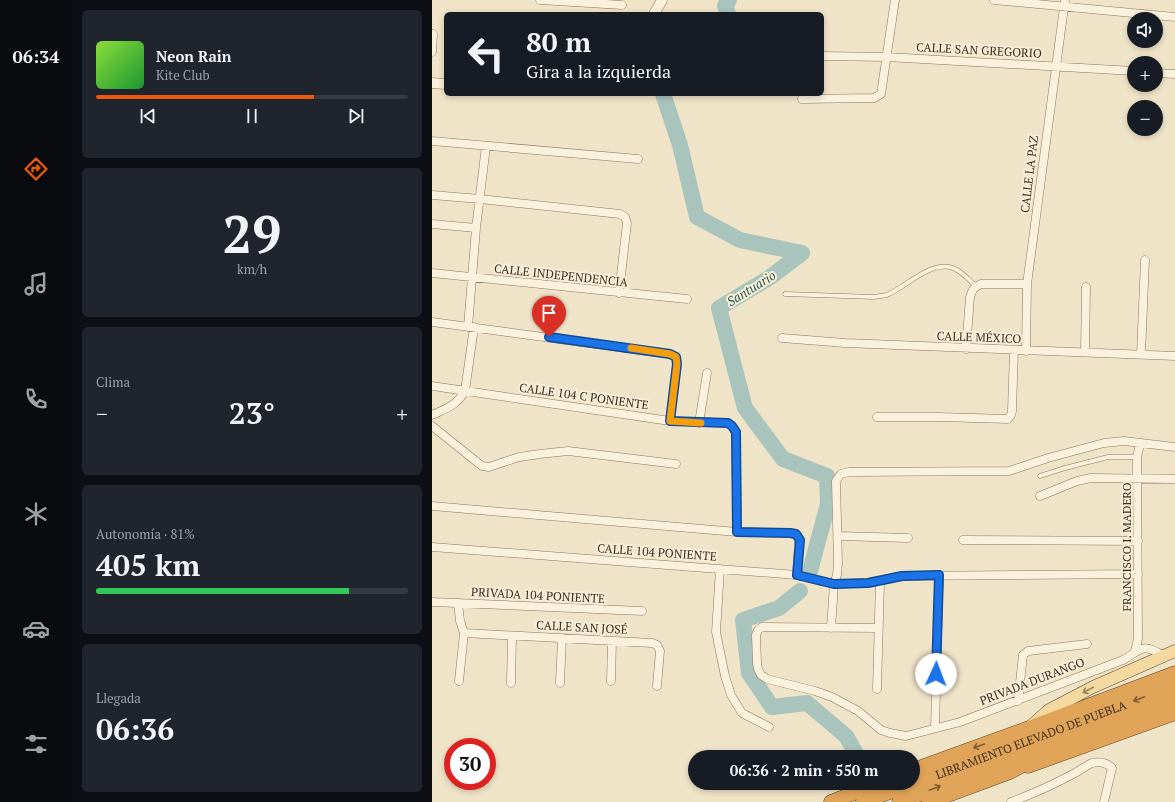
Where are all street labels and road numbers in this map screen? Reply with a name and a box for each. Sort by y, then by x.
street label: CALLE SAN GREGORIO [916,39,1042,61]
street label: CALLE LA PAZ [1017,135,1041,213]
street label: CALLE INDEPENDENCIA [493,261,629,290]
street label: CALLE MÉXICO [936,328,1022,346]
street label: CALLE 104 C PONIENTE [518,379,650,413]
street label: FRANCISCO I. MADERO [1119,482,1134,612]
street label: CALLE 104 PONIENTE [597,540,717,564]
street label: PRIVADA 104 PONIENTE [471,584,605,606]
street label: CALLE SAN JOSÉ [536,617,628,637]
street label: PRIVADA DURANGO [977,654,1087,708]
street label: LIBRAMIENTO ELEVADO DE PUEBLA [933,696,1129,782]

